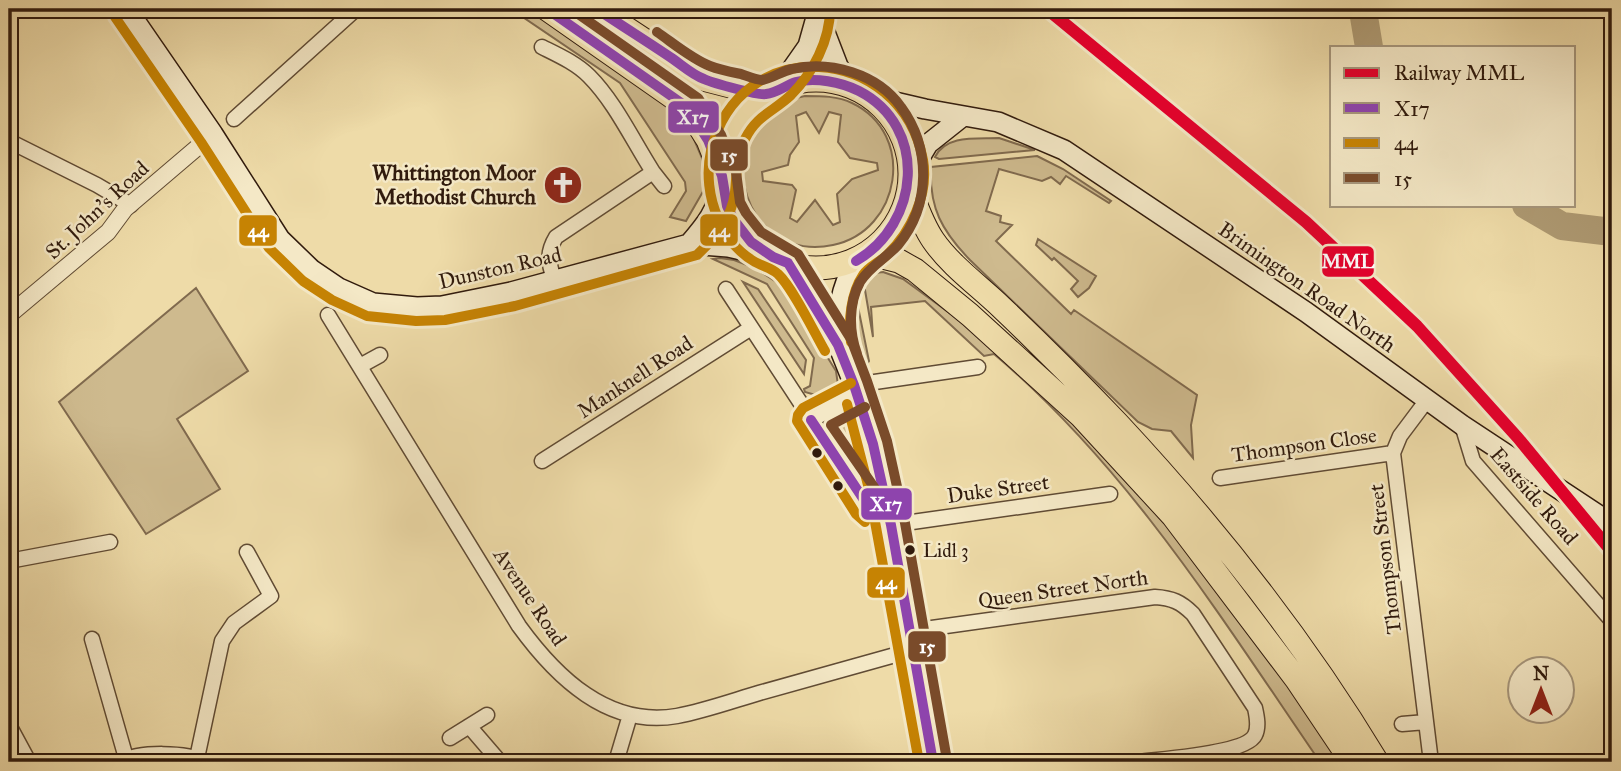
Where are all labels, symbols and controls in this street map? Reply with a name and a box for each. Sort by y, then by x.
legend [1330,46,1576,206]
text: Railway MML [1394,60,1525,86]
text: X17 [1394,96,1430,122]
line badge: X17 [667,100,720,134]
text: X17 [676,106,709,129]
text: 44 [1394,130,1419,156]
line badge: 15 [709,138,749,172]
text: 15 [721,144,737,167]
street label: St. John's Road [40,155,155,265]
place label: Whittington Moor Methodist Church [372,160,537,210]
church icon: Whittington Moor Methodist Church [542,164,584,206]
text: 15 [1394,166,1412,192]
line badge: 44 [699,213,739,247]
line badge: 44 [238,214,278,247]
street label: Brimington Road North [1213,216,1401,358]
text: 44 [247,219,270,243]
text: 44 [708,219,731,243]
street label: Dunston Road [436,241,565,295]
line badge: MML [1321,245,1375,278]
text: MML [1321,250,1376,273]
street label: Manknell Road [572,330,698,424]
street label: Thompson Close [1230,422,1378,468]
street label: Eastside Road [1485,442,1584,550]
unlabelled marker [810,446,824,460]
street label: Duke Street [945,469,1051,509]
unlabelled marker [831,479,845,493]
street label: Thompson Street [1363,482,1407,636]
line badge: X17 [860,487,913,521]
text: X17 [869,493,902,516]
place label: Lidl 3 [923,539,969,562]
street label: Avenue Road [487,542,572,651]
marker: Lidl 3 [903,543,917,557]
street label: Queen Street North [976,564,1150,614]
line badge: 44 [866,566,906,599]
text: 44 [875,571,898,595]
line badge: 15 [907,630,947,663]
text: 15 [919,635,935,658]
north arrow [1506,656,1576,726]
text: N [1533,662,1549,685]

